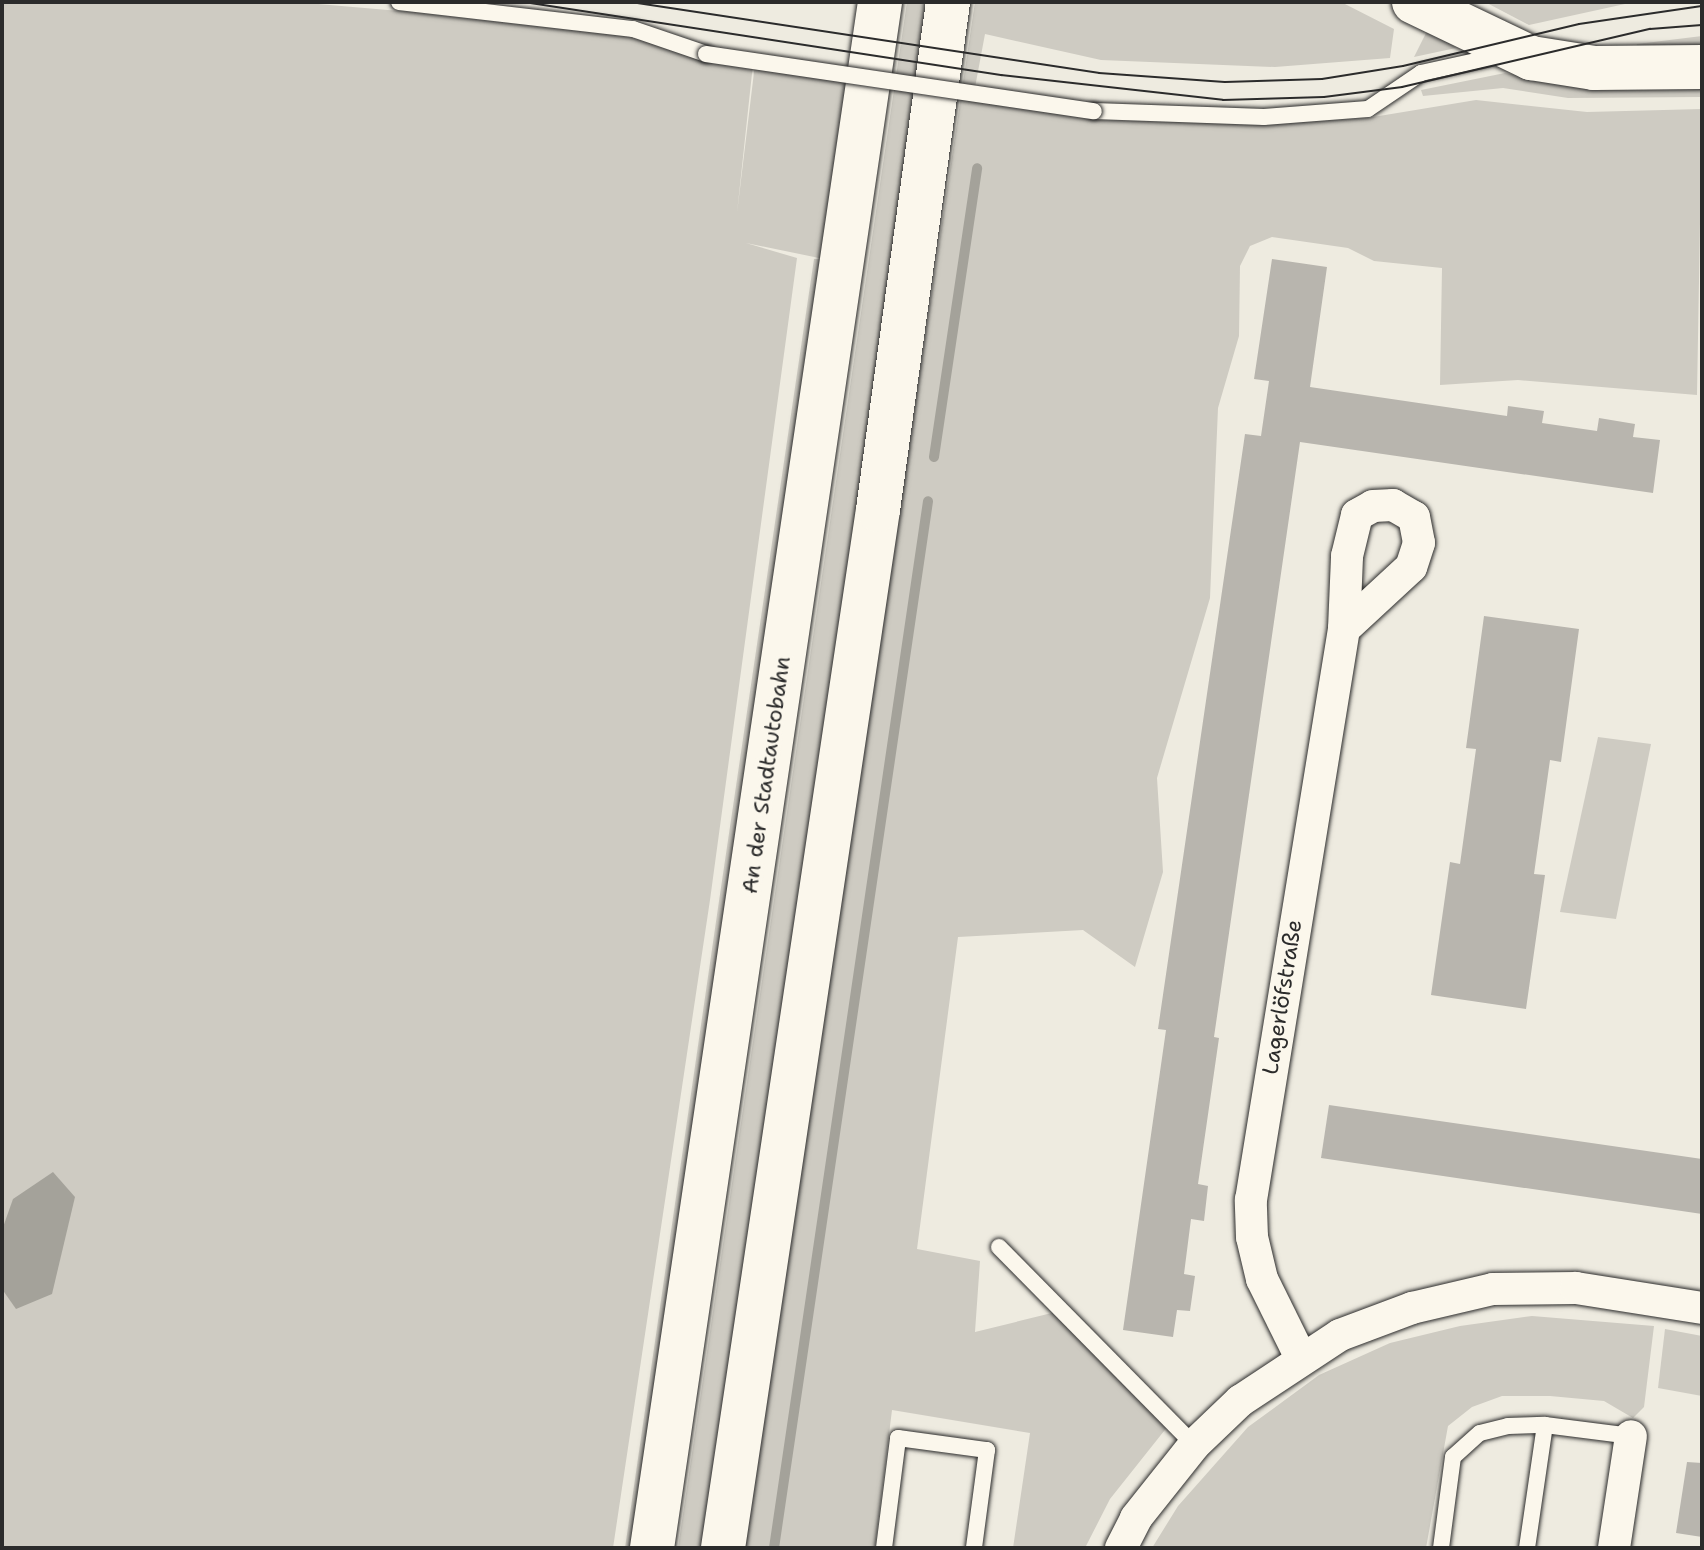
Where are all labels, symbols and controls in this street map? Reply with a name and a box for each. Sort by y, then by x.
street label: An der Stadtautobahn [736,655,796,895]
street label: Lagerlöfstraße [1257,918,1307,1076]

